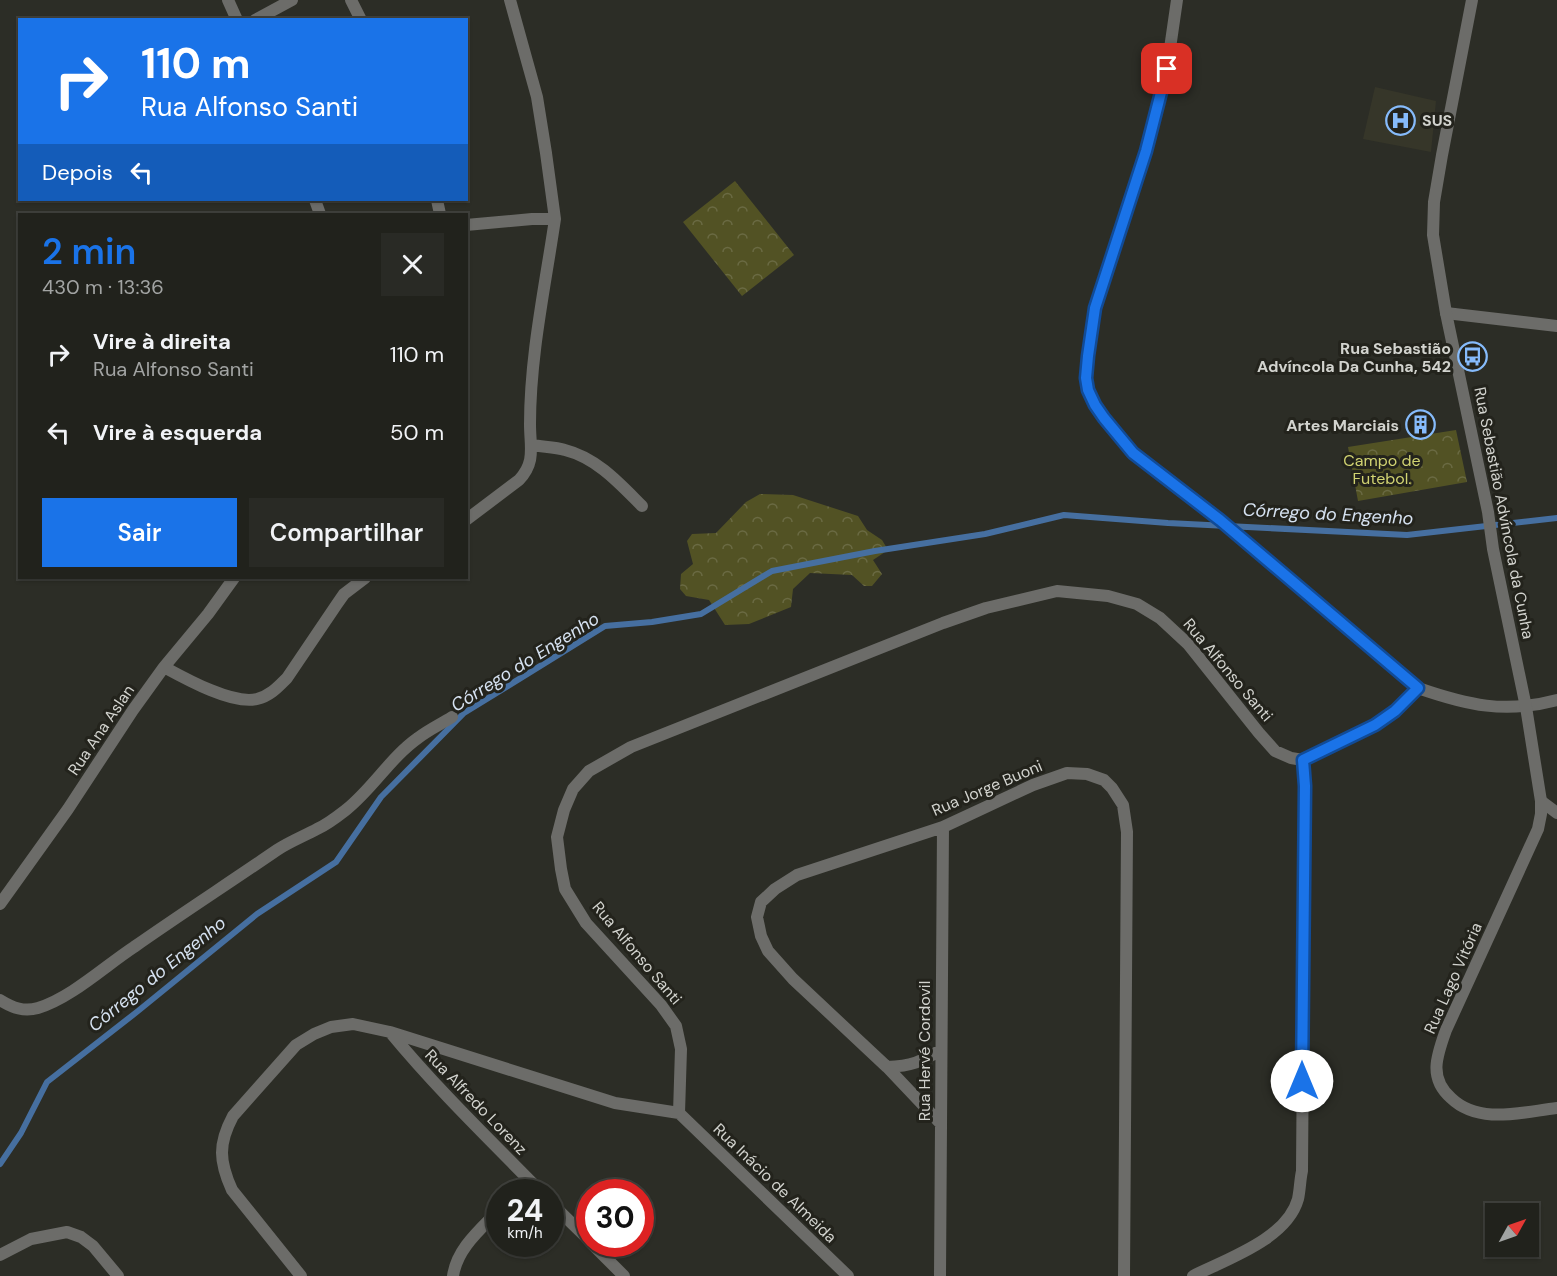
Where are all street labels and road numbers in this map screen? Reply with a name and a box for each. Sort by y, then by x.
street label: Rua Sebastião Advíncola da Cunha [1469,385,1539,641]
street label: Rua Alfonso Santi [1179,614,1277,726]
street label: Rua Ana Aslan [63,681,139,779]
street label: Rua Jorge Buoni [929,755,1045,821]
street label: Rua Alfonso Santi [588,897,686,1009]
street label: Rua Lago Vitória [1419,919,1487,1037]
street label: Rua Hervé Cordovil [914,981,935,1121]
street label: Rua Alfredo Lorenz [420,1045,532,1159]
street label: Rua Inácio de Almeida [709,1119,841,1247]

